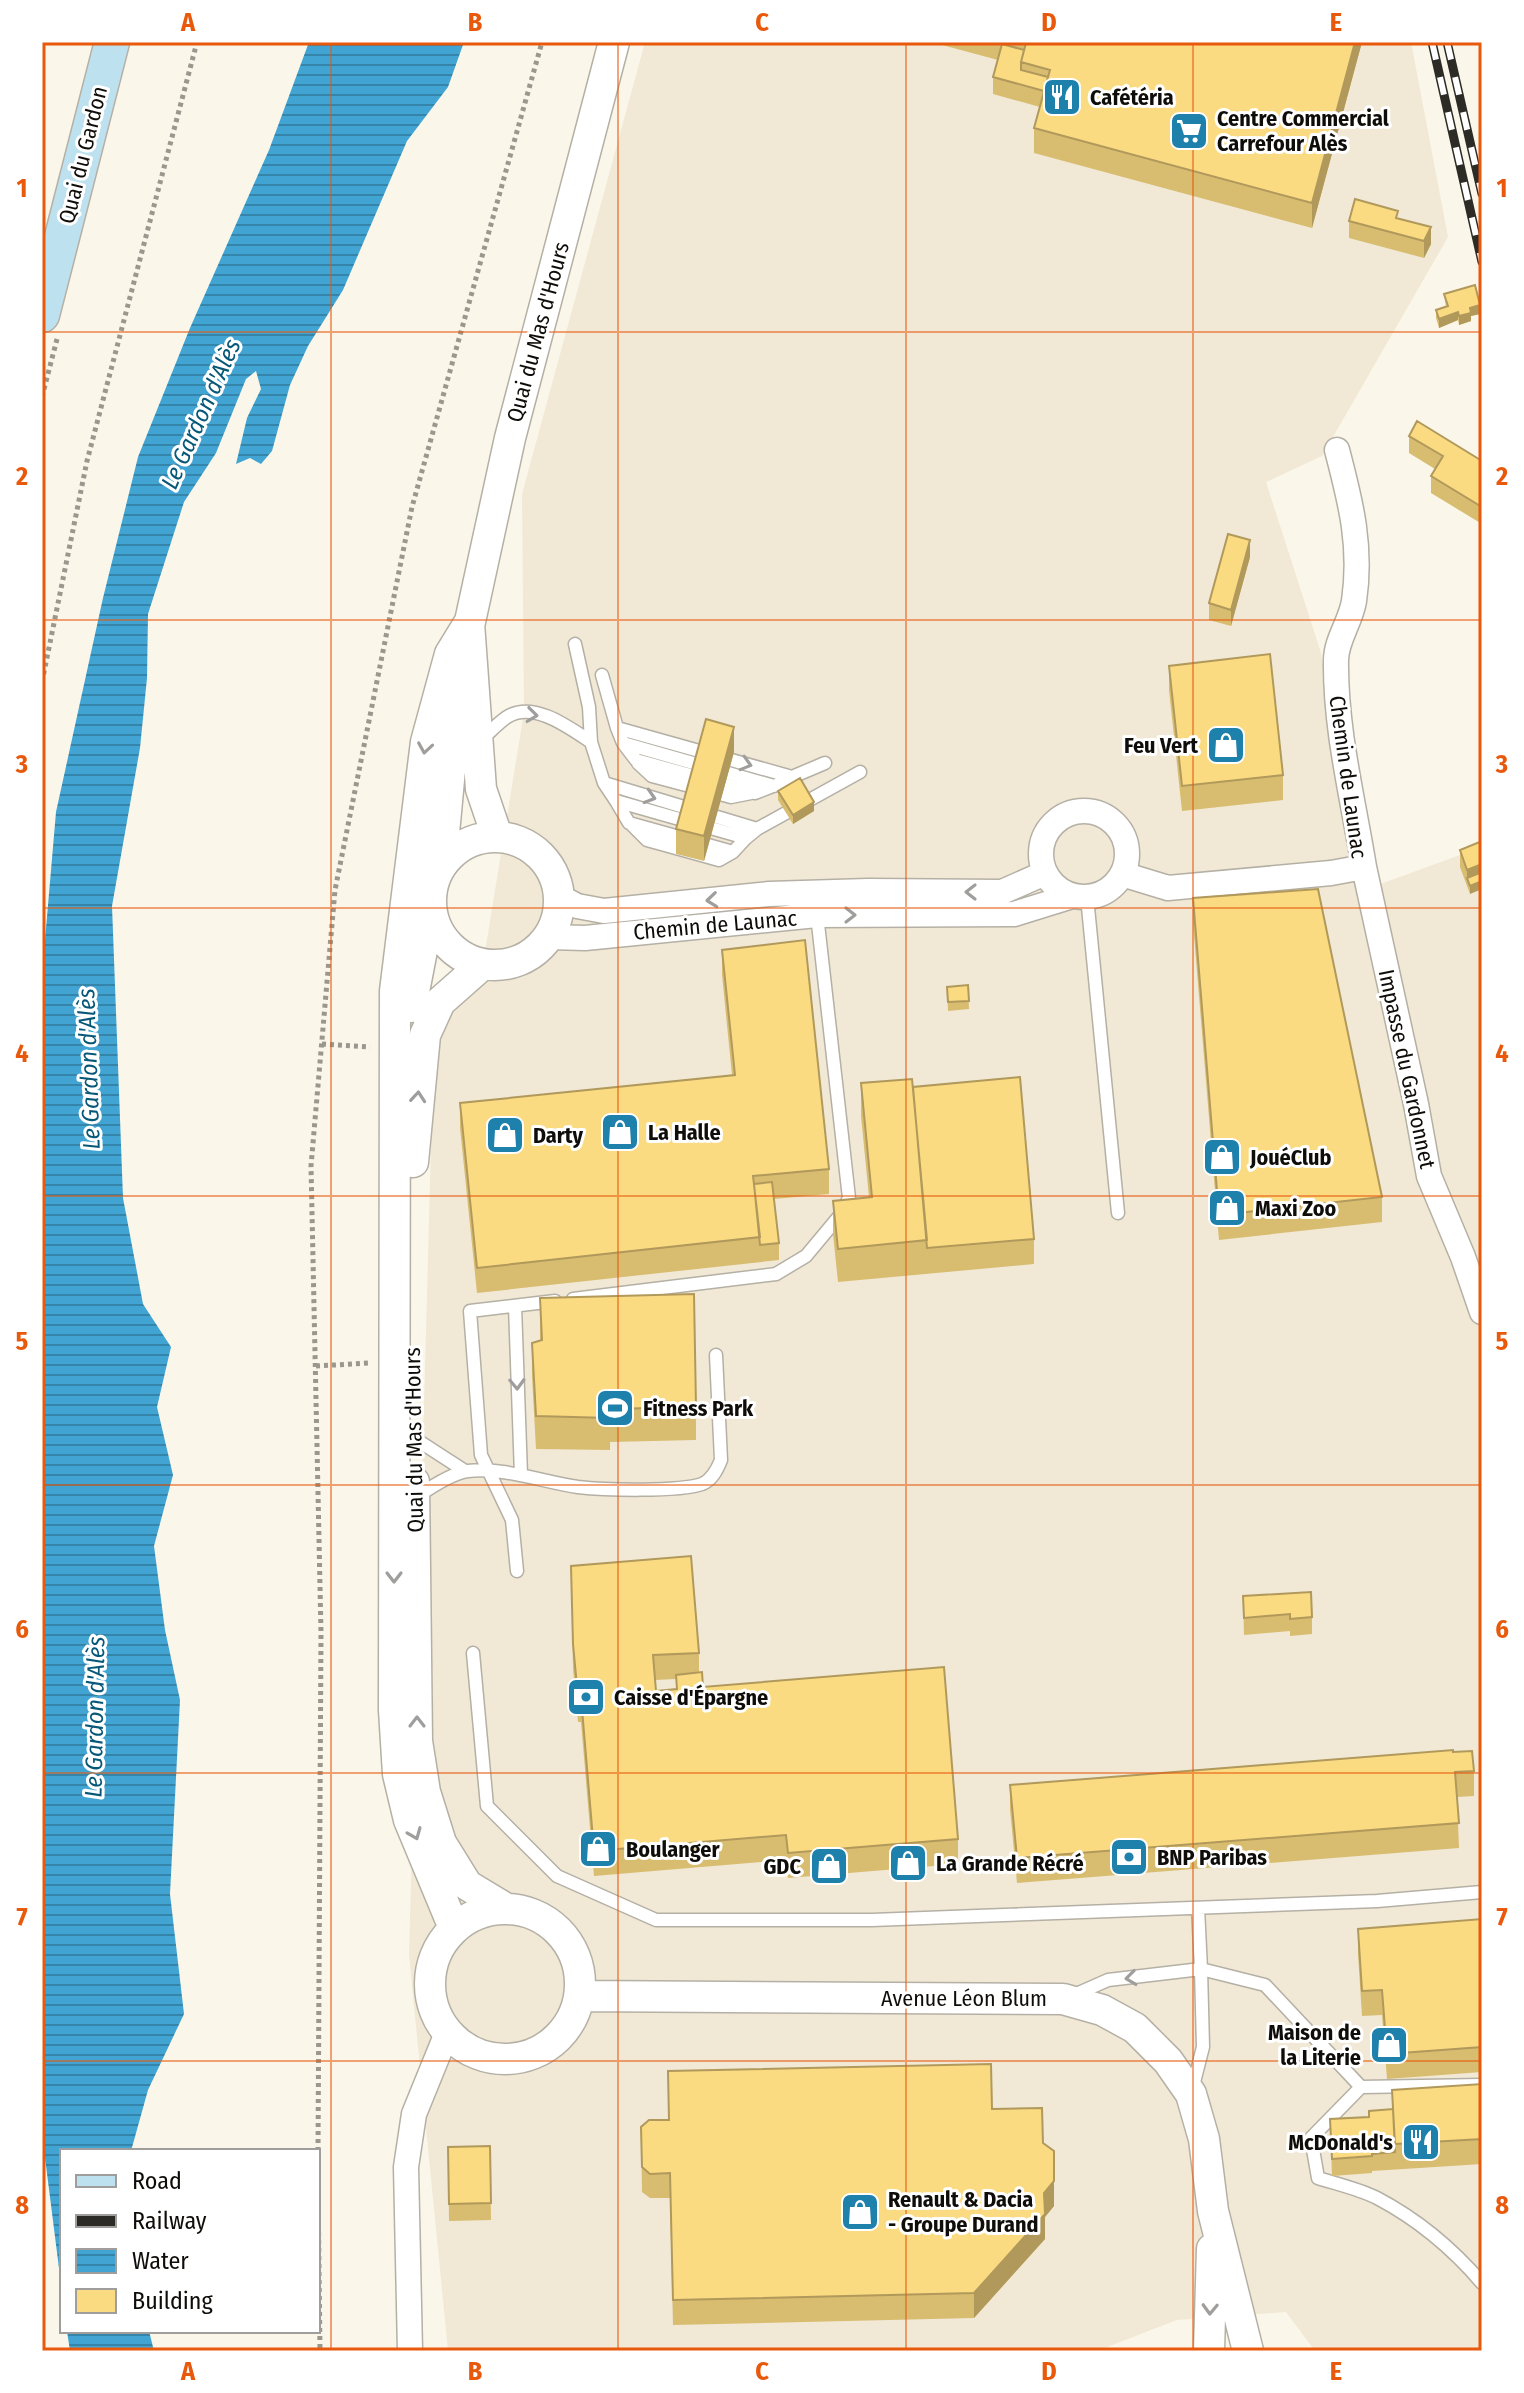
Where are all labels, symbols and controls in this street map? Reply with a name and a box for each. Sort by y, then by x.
text: A [180,7,196,38]
text: B [468,7,483,38]
text: C [755,7,769,38]
text: D [1041,7,1057,38]
text: E [1330,7,1342,38]
restaurant icon: Cafétéria [1041,76,1083,118]
street label: Quai du Gardon [53,83,113,227]
place label: Cafétéria [1090,84,1174,111]
place label: Centre Commercial Carrefour Alès [1217,105,1390,157]
supermarket icon: Centre Commercial Carrefour Alès [1168,110,1210,152]
text: 1 [17,173,28,204]
text: 1 [1497,173,1508,204]
street label: Quai du Mas d'Hours [501,239,575,425]
water label: Le Gardon d'Alès [155,335,247,493]
text: 2 [15,461,28,492]
text: 2 [1495,461,1508,492]
street label: Chemin de Launac [1323,694,1373,861]
one-way arrow [526,707,539,724]
shop icon: Feu Vert [1205,724,1247,766]
place label: Feu Vert [1124,732,1198,759]
one-way arrow [417,742,434,755]
text: 3 [15,749,28,780]
text: 3 [1495,749,1508,780]
one-way arrow [739,755,753,771]
one-way arrow [642,788,656,804]
one-way arrow [964,884,977,901]
one-way arrow [705,891,718,908]
street label: Chemin de Launac [632,904,799,946]
one-way arrow [844,906,857,924]
street label: Impasse du Gardonnet [1373,967,1441,1172]
water label: Le Gardon d'Alès [72,988,106,1150]
text: 4 [15,1038,29,1069]
text: 4 [1495,1038,1509,1069]
one-way arrow [409,1090,426,1103]
shop icon: La Halle [599,1111,641,1153]
shop icon: Darty [484,1114,526,1156]
place label: La Halle [648,1119,721,1146]
place label: Darty [533,1122,584,1149]
shop icon: JouéClub [1201,1136,1243,1178]
place label: JouéClub [1249,1144,1331,1171]
shop icon: Maxi Zoo [1206,1187,1248,1229]
place label: Maxi Zoo [1255,1195,1336,1222]
text: 5 [16,1326,29,1357]
text: 5 [1496,1326,1509,1357]
street label: Quai du Mas d'Hours [399,1347,429,1533]
one-way arrow [509,1378,526,1391]
sports icon: Fitness Park [594,1387,636,1429]
place label: Fitness Park [643,1395,754,1422]
one-way arrow [385,1571,403,1584]
text: 6 [15,1614,29,1645]
text: 6 [1495,1614,1509,1645]
water label: Le Gardon d'Alès [80,1636,110,1798]
bank icon: Caisse d'Épargne [565,1676,607,1718]
place label: Caisse d'Épargne [614,1684,768,1711]
one-way arrow [408,1715,426,1728]
one-way arrow [405,1826,421,1840]
shop icon: Boulanger [577,1828,619,1870]
place label: Boulanger [626,1836,720,1863]
bank icon: BNP Paribas [1108,1836,1150,1878]
shop icon: La Grande Récré [887,1842,929,1884]
place label: BNP Paribas [1157,1844,1267,1871]
shop icon: GDC [808,1845,850,1887]
place label: La Grande Récré [936,1850,1084,1877]
place label: GDC [763,1853,801,1880]
text: 7 [16,1902,28,1933]
text: 7 [1496,1902,1508,1933]
one-way arrow [1124,1969,1137,1986]
street label: Avenue Léon Blum [881,1985,1047,2012]
place label: Maison de la Literie [1268,2019,1361,2071]
shop icon: Maison de la Literie [1368,2024,1410,2066]
restaurant icon: McDonald's [1400,2121,1442,2163]
place label: McDonald's [1288,2129,1393,2156]
legend [60,2149,320,2333]
text: Road [132,2167,182,2195]
place label: Renault & Dacia - Groupe Durand [888,2186,1038,2238]
text: 8 [15,2190,29,2221]
text: 8 [1495,2190,1509,2221]
shop icon: Renault & Dacia - Groupe Durand [839,2191,881,2233]
text: Railway [132,2207,207,2235]
text: Water [132,2247,189,2275]
text: Building [132,2287,214,2315]
one-way arrow [1201,2303,1219,2316]
text: A [180,2356,196,2387]
text: B [468,2356,483,2387]
text: C [755,2356,769,2387]
text: D [1041,2356,1057,2387]
text: E [1330,2356,1342,2387]

